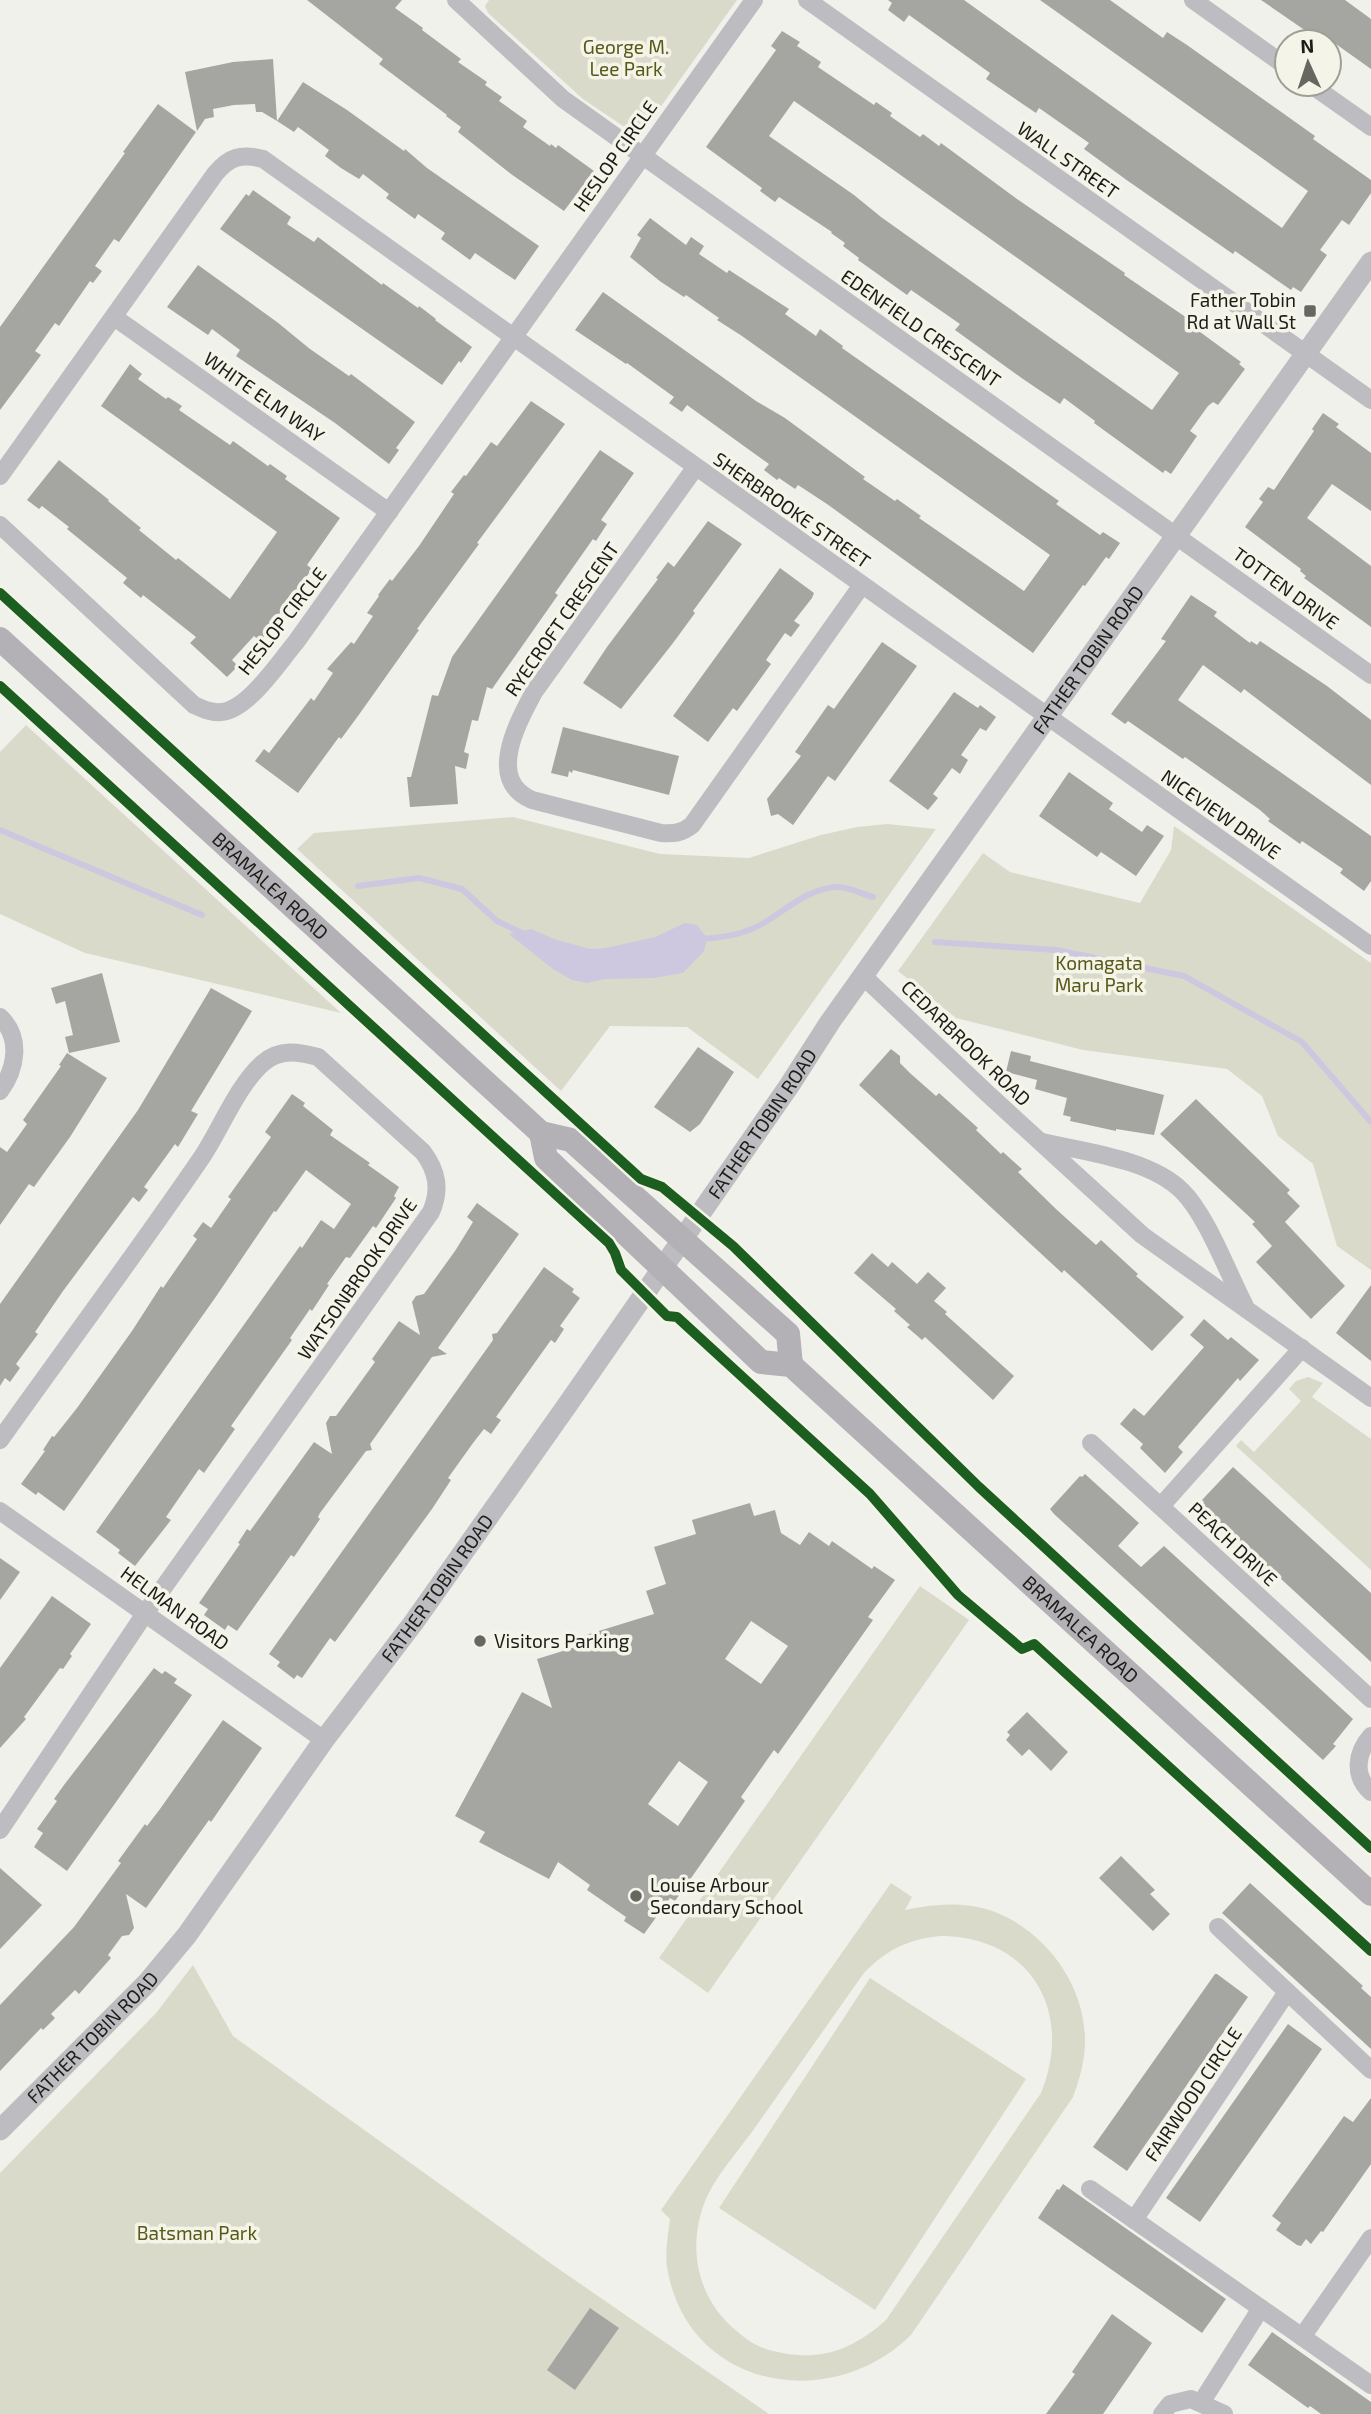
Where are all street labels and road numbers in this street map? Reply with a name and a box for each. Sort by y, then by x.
street label: HESLOP CIRCLE [568,96,661,216]
street label: WALL STREET [1013,116,1123,203]
street label: EDENFIELD CRESCENT [837,264,1006,391]
street label: WHITE ELM WAY [200,346,329,447]
street label: SHERBROOKE STREET [709,447,875,572]
street label: RYECROFT CRESCENT [500,537,623,700]
street label: TOTTEN DRIVE [1229,542,1344,634]
street label: HESLOP CIRCLE [233,562,331,679]
street label: FATHER TOBIN ROAD [1027,581,1148,738]
street label: NICEVIEW DRIVE [1157,764,1285,863]
street label: BRAMALEA ROAD [208,827,333,944]
street label: CEDARBROOK ROAD [897,975,1036,1110]
street label: FATHER TOBIN ROAD [702,1044,821,1203]
street label: WATSONBROOK DRIVE [292,1194,421,1364]
street label: PEACH DRIVE [1184,1497,1282,1591]
street label: FATHER TOBIN ROAD [376,1510,498,1666]
street label: HELMAN ROAD [117,1561,234,1655]
street label: BRAMALEA ROAD [1018,1570,1144,1687]
street label: FATHER TOBIN ROAD [22,1967,163,2108]
street label: FAIRWOOD CIRCLE [1139,2022,1246,2165]

